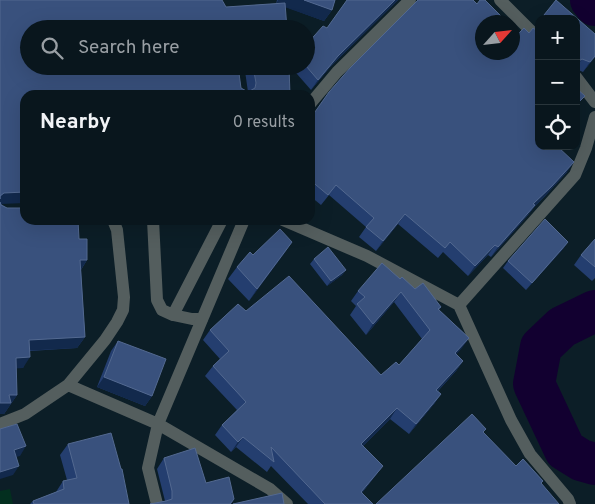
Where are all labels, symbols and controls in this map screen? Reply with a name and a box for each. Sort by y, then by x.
north arrow [475,15,520,60]
map controls [535,15,580,150]
button: + [535,15,580,60]
search box [20,20,315,75]
icon: search [38,34,66,62]
text: Search here [78,36,180,60]
button: − [535,60,580,105]
button: locate [535,105,580,150]
text: Nearby [40,109,111,136]
text: 0 results [233,113,295,133]

